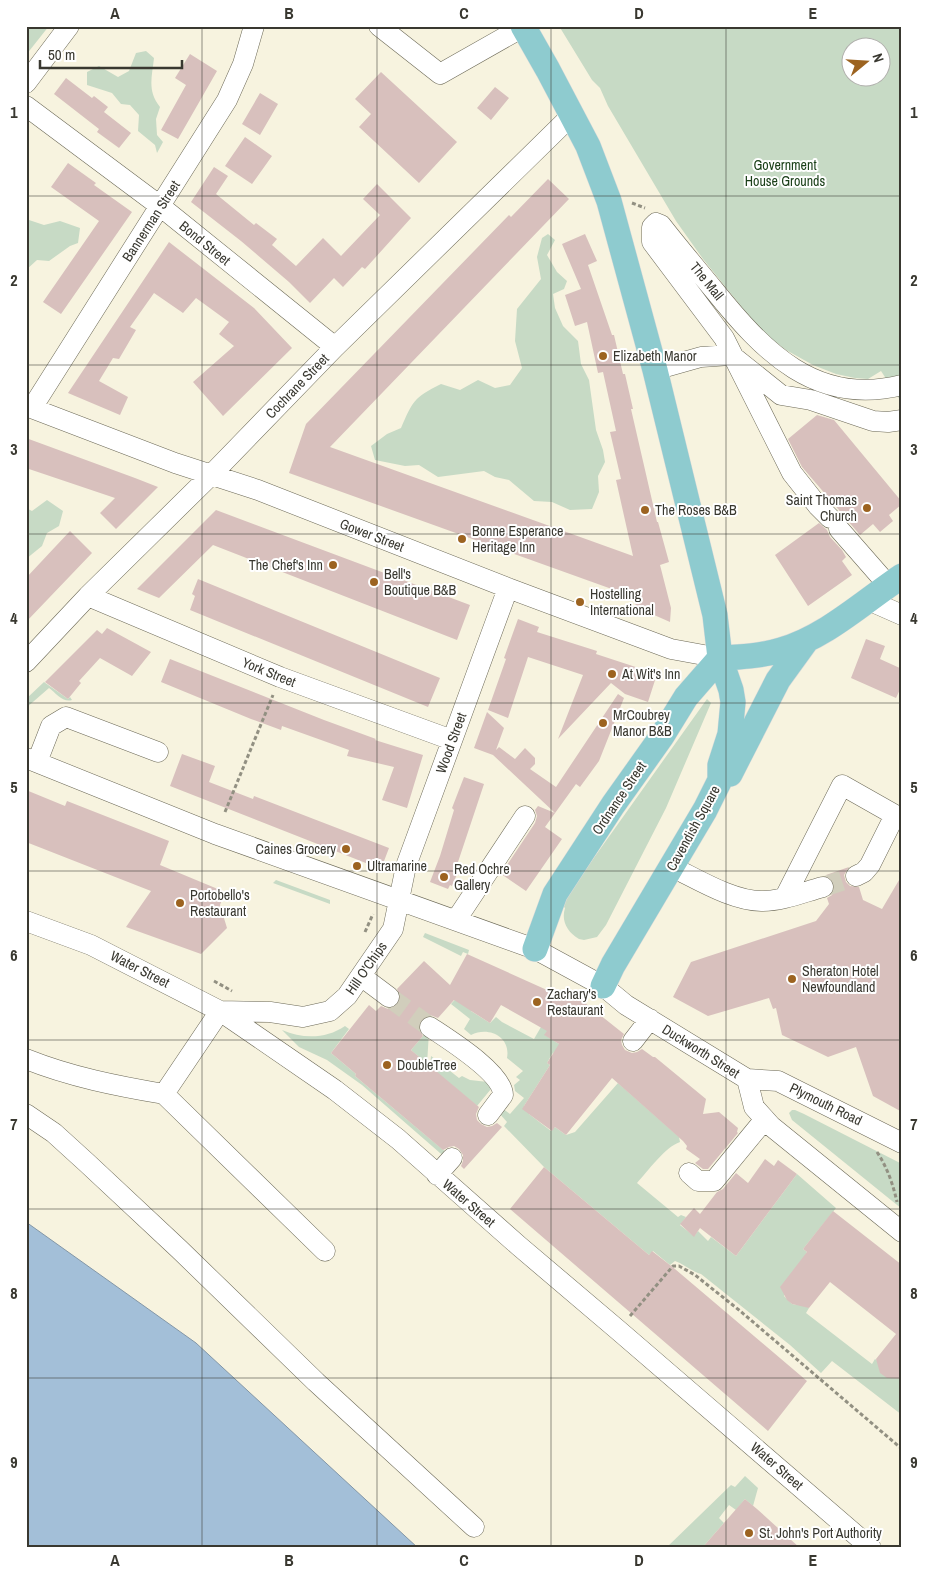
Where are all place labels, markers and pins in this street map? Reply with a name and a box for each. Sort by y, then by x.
place label: Elizabeth Manor [613,347,697,365]
marker: Elizabeth Manor [597,350,609,362]
place label: Saint Thomas Church [786,491,857,525]
place label: The Roses B&B [655,501,737,519]
marker: Saint Thomas Church [861,502,873,514]
marker: The Roses B&B [639,504,651,516]
place label: Bonne Esperance Heritage Inn [472,522,563,556]
marker: Bonne Esperance Heritage Inn [456,533,468,545]
place label: The Chef's Inn [249,556,323,574]
marker: The Chef's Inn [327,559,339,571]
place label: Bell's Boutique B&B [384,565,456,599]
marker: Bell's Boutique B&B [368,576,380,588]
place label: Hostelling International [590,585,654,619]
marker: Hostelling International [574,596,586,608]
place label: At Wit's Inn [621,665,680,683]
marker: At Wit's Inn [606,668,618,680]
place label: MrCoubrey Manor B&B [613,706,672,740]
marker: MrCoubrey Manor B&B [597,717,609,729]
place label: Caines Grocery [256,840,336,858]
marker: Caines Grocery [340,843,352,855]
place label: Ultramarine [367,857,427,875]
marker: Ultramarine [351,860,363,872]
place label: Red Ochre Gallery [454,860,510,894]
marker: Red Ochre Gallery [438,871,450,883]
place label: Portobello's Restaurant [190,886,250,920]
marker: Portobello's Restaurant [174,897,186,909]
place label: Sheraton Hotel Newfoundland [802,962,879,996]
marker: Sheraton Hotel Newfoundland [786,973,798,985]
place label: Zachary's Restaurant [547,985,603,1019]
marker: Zachary's Restaurant [531,996,543,1008]
place label: DoubleTree [397,1056,457,1074]
marker: DoubleTree [381,1059,393,1071]
place label: St. John's Port Authority [759,1524,882,1542]
marker: St. John's Port Authority [743,1527,755,1539]

